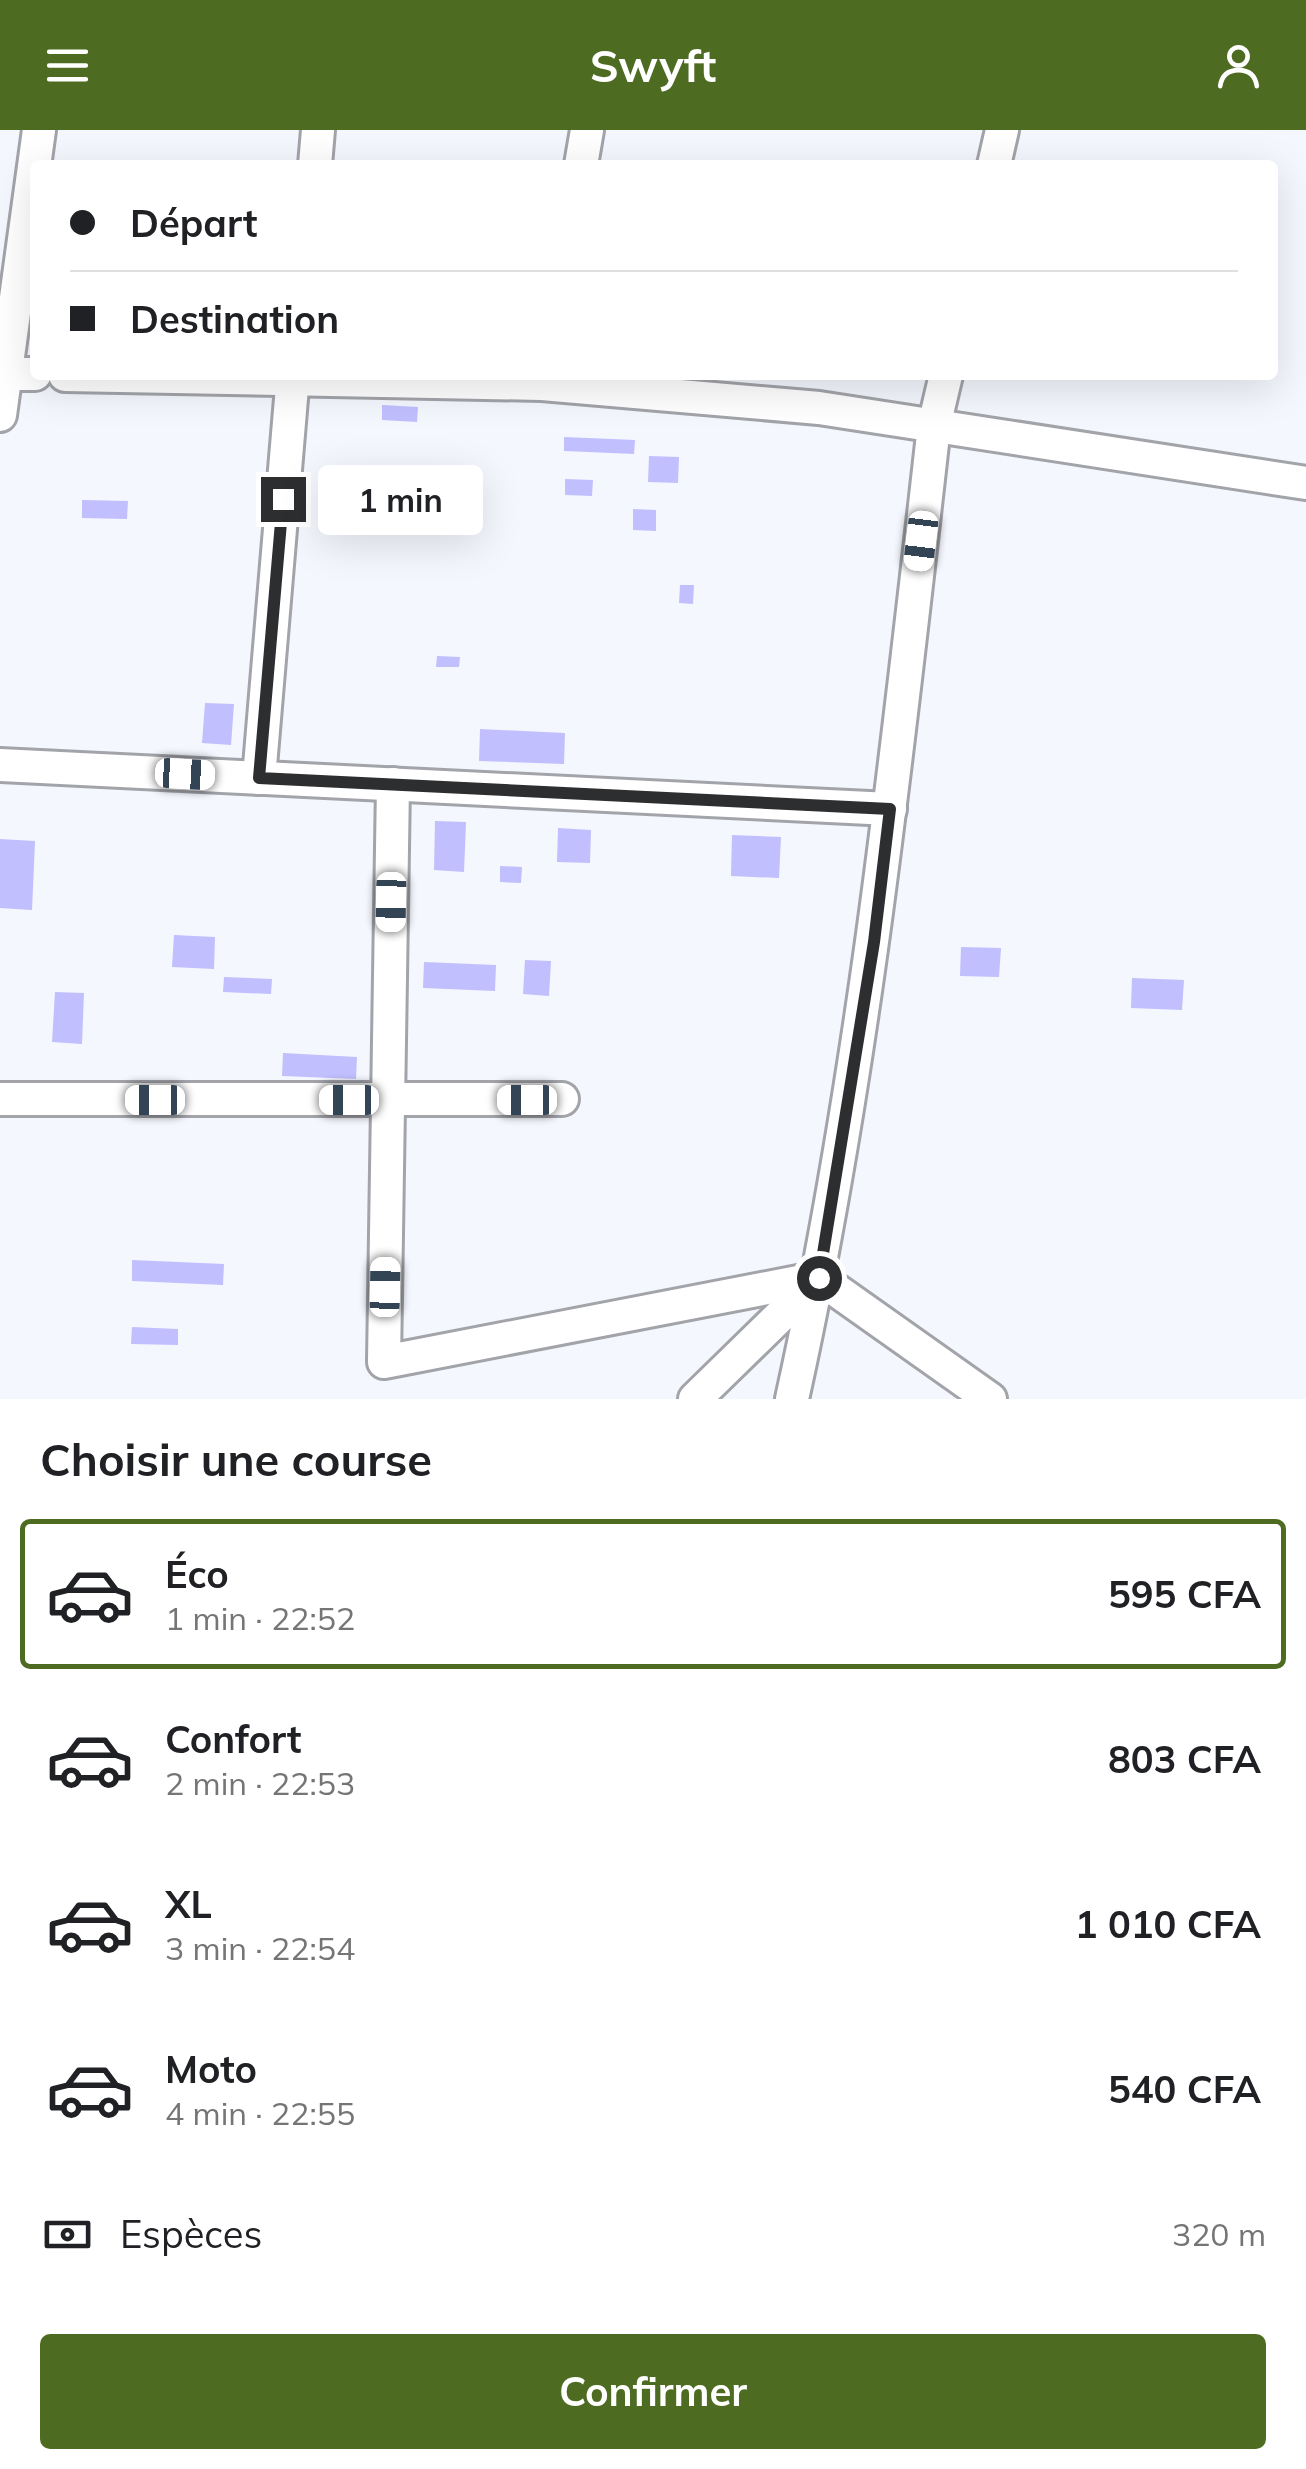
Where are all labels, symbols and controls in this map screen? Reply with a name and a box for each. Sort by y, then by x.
text: Swyft [590,37,716,93]
icon: menu [40,38,95,93]
icon: person [1211,38,1266,93]
text: Départ [130,199,257,247]
text: Destination [130,295,339,343]
callout: 1 min [318,464,483,534]
route end [261,477,306,522]
text: 1 min [358,480,443,520]
car [902,509,940,573]
car [154,757,216,791]
car [375,872,407,932]
car [125,1085,185,1115]
car [319,1085,379,1115]
car [497,1085,557,1115]
route start [797,1256,842,1301]
car [369,1257,401,1317]
text: Choisir une course [40,1431,432,1487]
icon: car [45,1549,135,1639]
text: Éco [165,1550,229,1598]
text: 595 CFA [1108,1570,1261,1618]
text: 1 min · 22:52 [165,1598,355,1638]
icon: car [45,1714,135,1804]
text: Confort [165,1715,302,1763]
text: 803 CFA [1108,1735,1261,1783]
text: 2 min · 22:53 [165,1763,355,1803]
icon: car [45,1879,135,1969]
text: XL [165,1880,212,1928]
text: 1 010 CFA [1075,1900,1261,1948]
text: 3 min · 22:54 [165,1928,355,1968]
icon: car [45,2044,135,2134]
text: Moto [165,2045,257,2093]
text: 540 CFA [1108,2065,1261,2113]
text: 4 min · 22:55 [165,2093,355,2133]
icon: cash [40,2207,95,2262]
text: Espèces [120,2210,262,2258]
text: 320 m [1172,2214,1266,2254]
button: Confirmer [40,2334,1266,2449]

